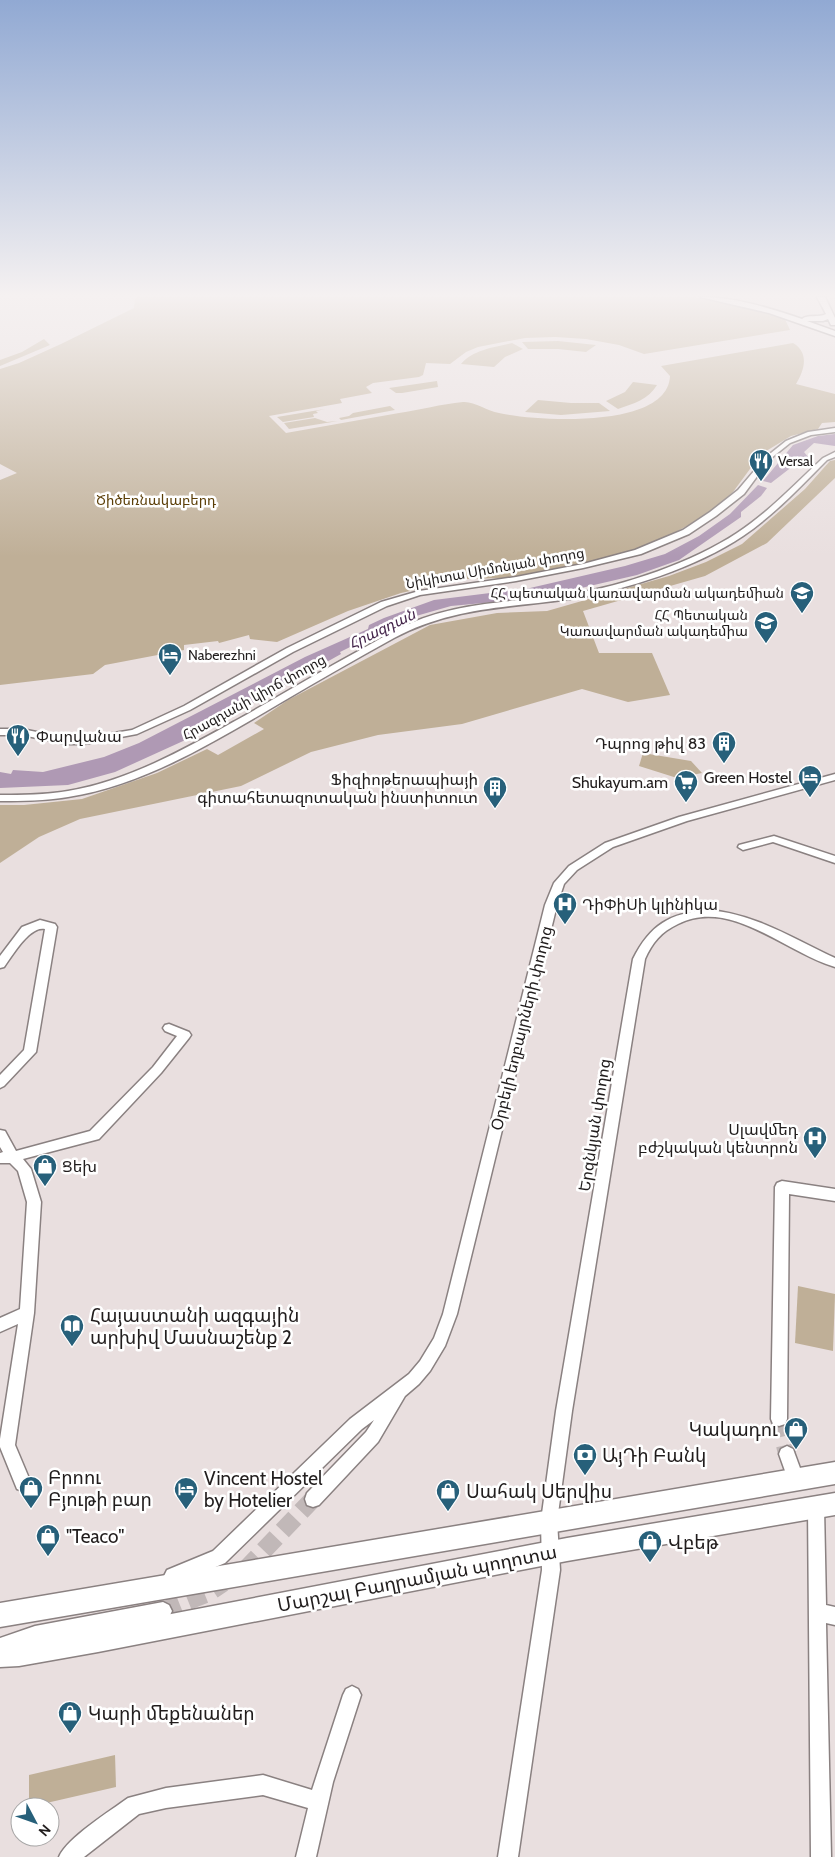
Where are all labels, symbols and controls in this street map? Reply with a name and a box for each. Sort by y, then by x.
restaurant icon: Versal [748,448,774,482]
place label: Versal [778,452,814,470]
park label: Ծիծեռնակաբերդ [96,491,216,509]
street label: Նիկիտա Սիմոնյան փողոց [404,543,586,593]
school or university icon: ՀՀ պետական կառավարման ակադեմիան [789,580,815,614]
place label: ՀՀ պետական կառավարման ակադեմիան [490,584,784,602]
water label: Հրազդան [346,605,419,653]
place label: ՀՀ Պետական Կառավարման ակադեմիա [560,606,748,640]
school or university icon: ՀՀ Պետական Կառավարման ակադեմիա [753,610,779,644]
hotel icon: Naberezhni [157,642,183,676]
place label: Naberezhni [188,646,256,664]
street label: Հրազդանի կիրճ փողոց [179,650,329,744]
restaurant icon: Փարվանա [5,723,31,757]
place label: Փարվանա [36,727,122,746]
building icon: Դպրոց թիվ 83 [711,730,737,764]
place label: Դպրոց թիվ 83 [595,734,706,753]
hotel icon: Green Hostel [797,764,823,798]
place label: Green Hostel [704,768,792,787]
supermarket icon: Shukayum.am [673,769,699,803]
place label: Ֆիզիոթերապիայի գիտահետազոտական ինստիտուտ [197,770,478,807]
place label: Shukayum.am [572,773,668,792]
building icon: Ֆիզիոթերապիայի գիտահետազոտական ինստիտուտ [482,775,508,809]
hospital icon: ԴիՓիՍի կլինիկա [552,891,578,925]
place label: ԴիՓիՍի կլինիկա [582,895,718,914]
street label: Օրբելի եղբայրների փողոց [487,924,556,1132]
street label: Երզնկյան փողոց [575,1057,614,1193]
place label: Սլավմեդ բժշկական կենտրոն [638,1120,799,1157]
hospital icon: Սլավմեդ բժշկական կենտրոն [802,1125,828,1159]
shop icon: Ցեխ [32,1153,58,1187]
place label: Ցեխ [62,1157,97,1176]
place label: Հայաստանի ազգային արխիվ Մասնաշենք 2 [90,1304,299,1349]
library icon: Հայաստանի ազգային արխիվ Մասնաշենք 2 [59,1313,85,1347]
shop icon: Կակադու [783,1416,809,1450]
place label: Կակադու [689,1418,778,1441]
bank icon: ԱյԴի Բանկ [572,1442,598,1476]
place label: ԱյԴի Բանկ [602,1444,706,1467]
place label: Բրոու Բյութի բար [48,1466,152,1511]
place label: Vincent Hostel by Hotelier [204,1467,323,1512]
shop icon: Բրոու Բյութի բար [18,1475,44,1509]
hotel icon: Vincent Hostel by Hotelier [173,1476,199,1510]
shop icon: Սահակ Սերվիս [435,1478,461,1512]
place label: Սահակ Սերվիս [466,1480,612,1503]
shop icon: "Teaco" [35,1523,61,1557]
place label: "Teaco" [66,1525,124,1548]
shop icon: Վբեթ [637,1529,663,1563]
place label: Վբեթ [668,1531,719,1554]
street label: Մարշալ Բաղրամյան պողոտա [275,1540,559,1617]
shop icon: Կարի մեքենաներ [57,1700,83,1734]
place label: Կարի մեքենաներ [88,1702,255,1725]
north arrow [10,1797,60,1847]
text: N [35,1821,55,1840]

